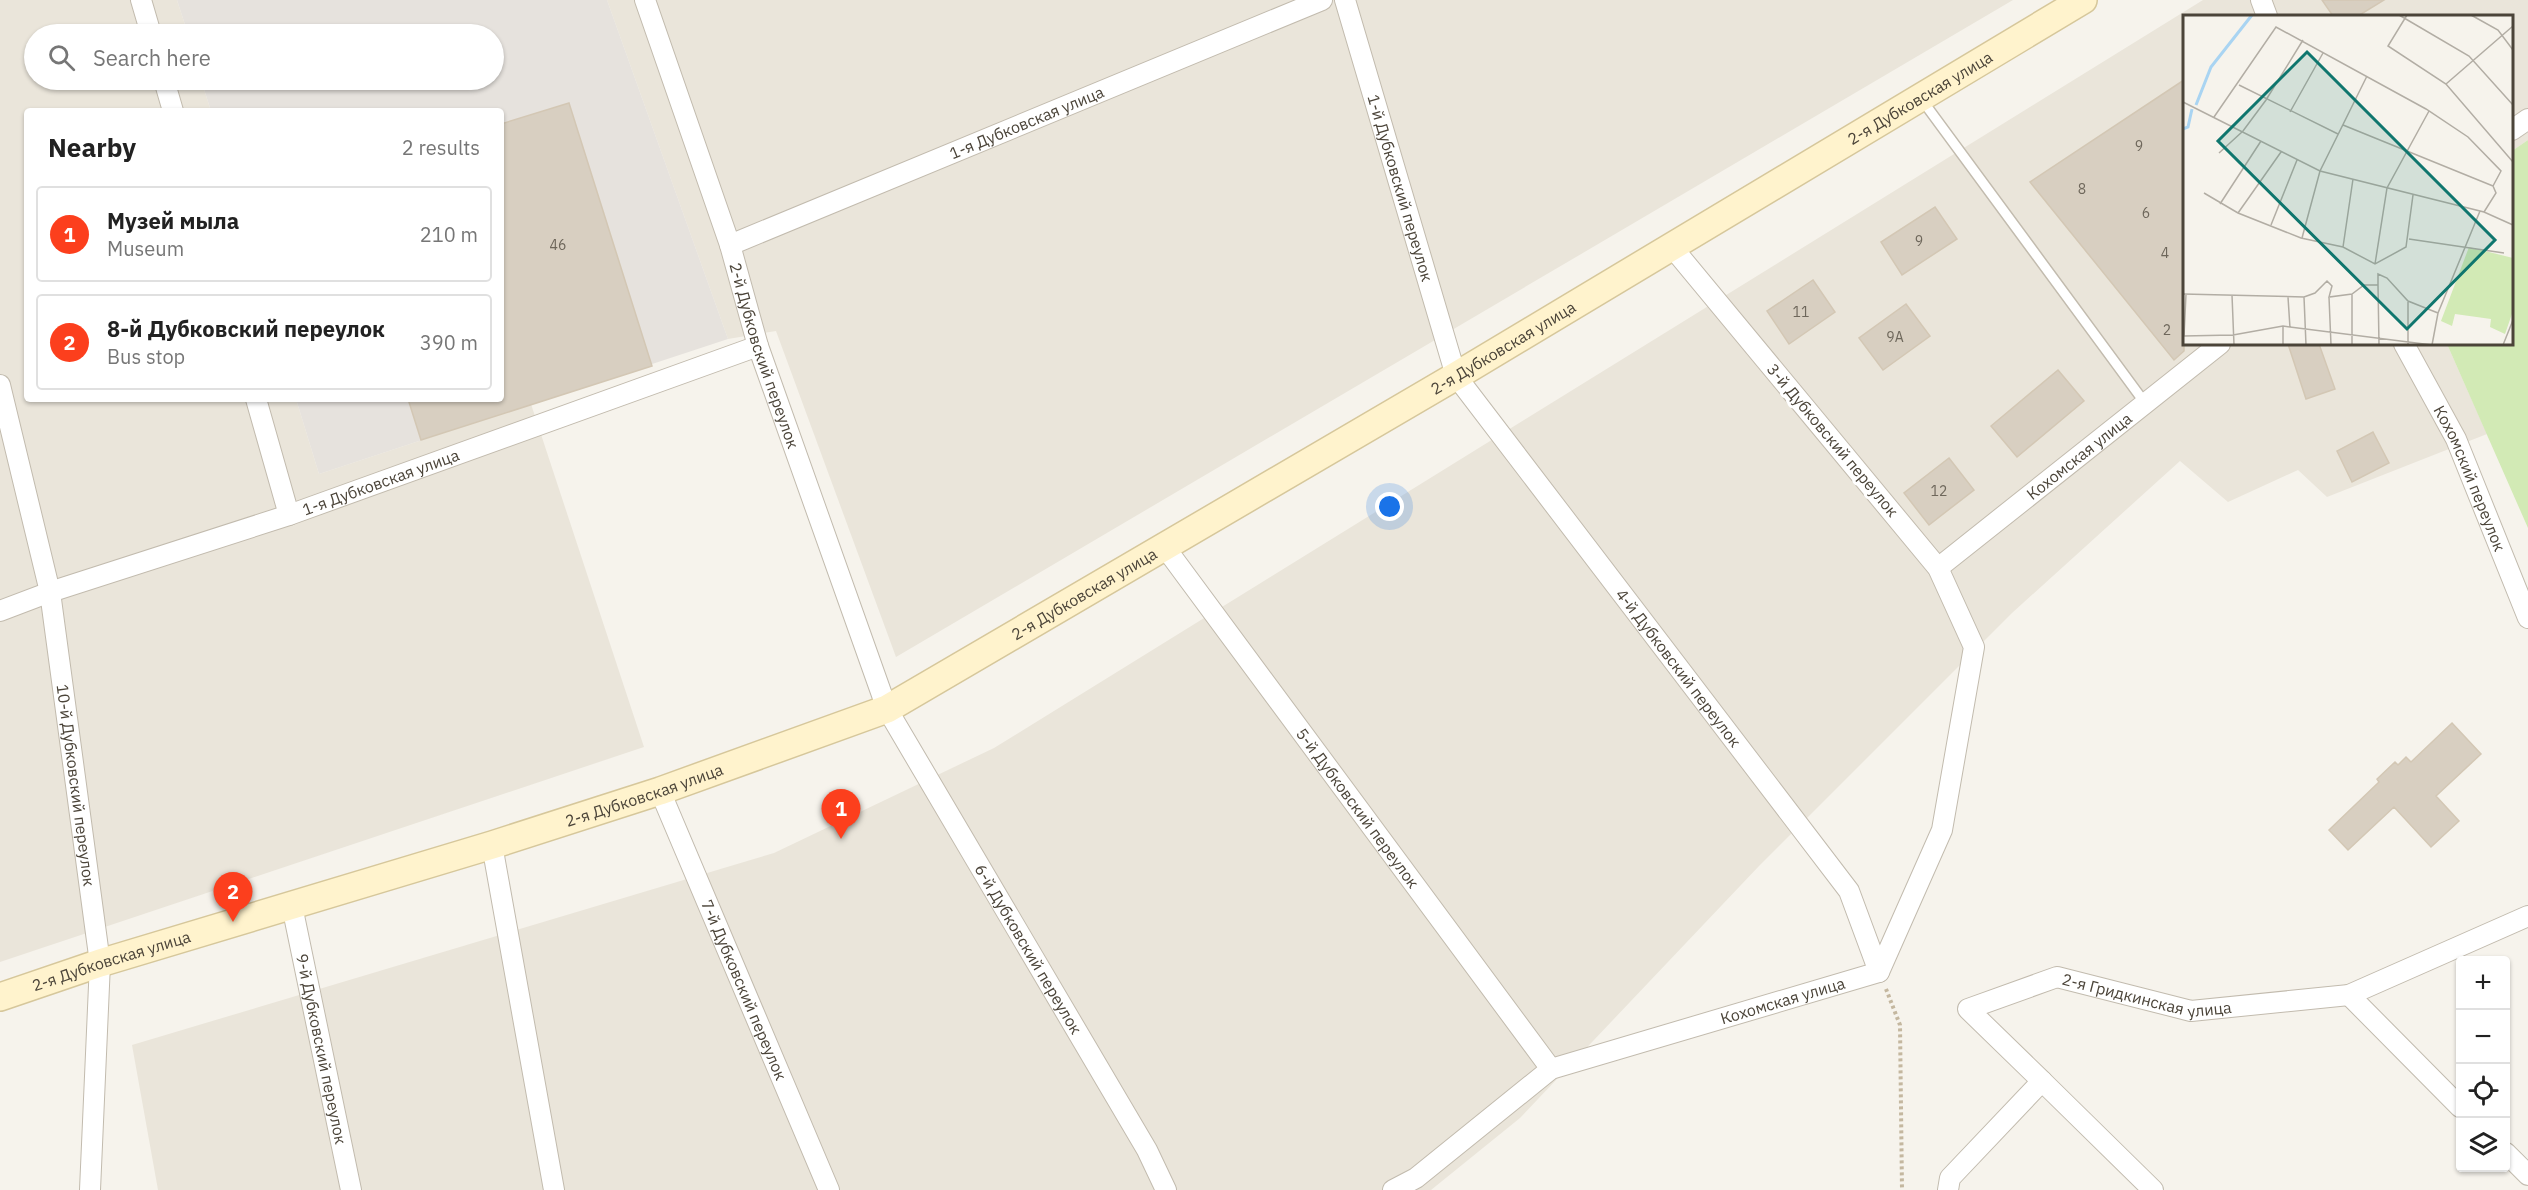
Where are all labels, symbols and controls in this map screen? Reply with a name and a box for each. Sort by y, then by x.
inset map [2183,15,2513,345]
search box [24,24,504,90]
icon: search [45,41,78,74]
text: Search here [93,43,211,72]
street label: 2-я Дубковская улица [1844,47,1996,149]
street label: 1-я Дубковская улица [946,81,1107,163]
street label: 1-й Дубковский переулок [1363,92,1438,284]
text: Nearby [48,130,136,164]
text: 2 results [402,134,480,161]
house number: 9 [2135,137,2143,155]
house number: 8 [2078,180,2086,198]
house number: 6 [2142,204,2150,222]
text: Музей мыла [107,206,239,235]
text: 1 [64,221,76,248]
text: 210 m [420,221,478,248]
house number: 9 [1915,232,1923,250]
text: Museum [107,235,184,262]
house number: 46 [550,236,566,254]
house number: 4 [2161,244,2169,262]
street label: 2-й Дубковский переулок [725,260,804,451]
street label: 2-я Дубковская улица [1427,296,1579,399]
house number: 11 [1793,303,1809,321]
text: 8-й Дубковский переулок [107,314,385,343]
house number: 2 [2163,321,2171,339]
house number: 9А [1886,328,1904,346]
text: 2 [64,329,76,356]
text: 390 m [420,329,478,356]
text: Bus stop [107,343,185,370]
street label: 3-й Дубковский переулок [1763,359,1903,521]
street label: Кохомский переулок [2430,402,2510,554]
street label: Кохомская улица [2022,408,2136,504]
street label: 1-я Дубковская улица [300,444,462,519]
house number: 12 [1931,482,1947,500]
your location [1375,492,1404,521]
street label: 2-я Дубковская улица [1008,543,1161,644]
street label: 4-й Дубковский переулок [1612,584,1746,751]
street label: 10-й Дубковский переулок [53,683,100,888]
street label: 5-й Дубковский переулок [1292,724,1424,892]
street label: 2-я Дубковская улица [563,759,726,831]
pin: 1 [822,790,860,839]
street label: 6-й Дубковский переулок [971,860,1087,1038]
pin: 2 [214,872,252,922]
street label: 7-й Дубковский переулок [697,897,791,1083]
street label: 2-я Дубковская улица [29,926,193,995]
street label: 9-й Дубковский переулок [292,952,351,1146]
map controls [2456,956,2510,1172]
button: + [2456,956,2510,1010]
street label: 2-я Гридкинская улица [2060,969,2233,1021]
street label: Кохомская улица [1718,972,1848,1028]
button: − [2456,1010,2510,1064]
button: locate [2456,1064,2510,1118]
button: layers [2456,1118,2510,1172]

